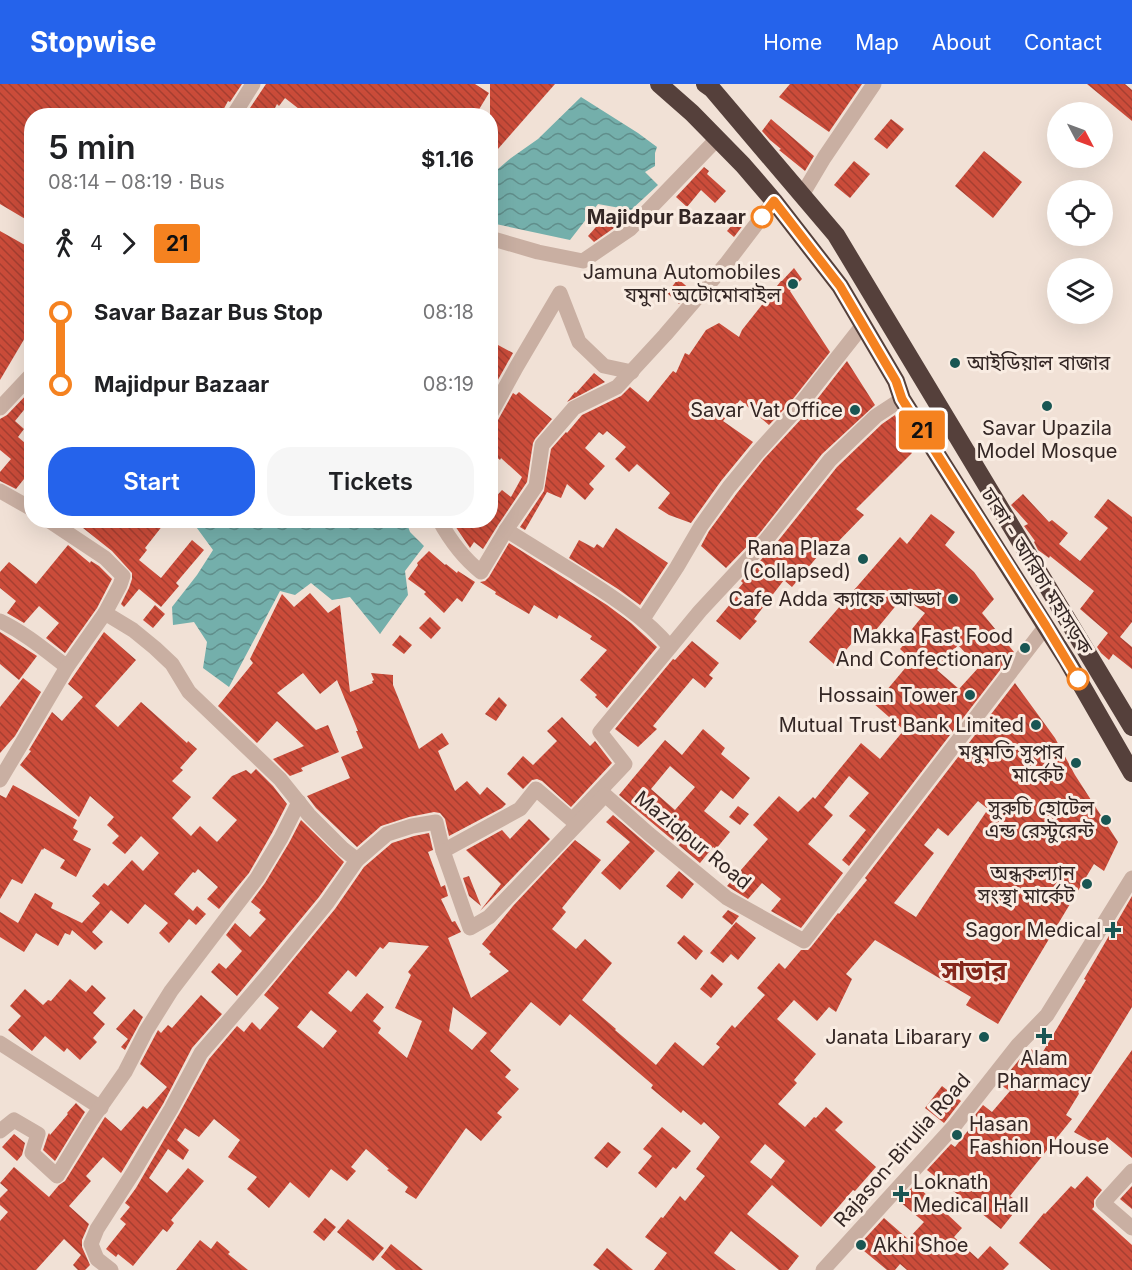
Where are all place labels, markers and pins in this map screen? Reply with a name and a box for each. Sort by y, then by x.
place label: Majidpur Bazaar [587,205,746,229]
marker: Majidpur Bazaar [751,206,773,228]
place label: Jamuna Automobiles যমুনা অটোমোবাইল [583,260,781,307]
marker: Jamuna Automobiles যমুনা অটোমোবাইল [786,277,800,291]
place label: আইডিয়াল বাজার [966,351,1111,375]
marker: আইডিয়াল বাজার [948,356,962,370]
place label: Savar Vat Office [690,398,843,422]
marker: Savar Upazila Model Mosque [1040,399,1054,413]
marker: Savar Vat Office [848,403,862,417]
place label: Savar Upazila Model Mosque [977,416,1117,463]
place label: Rana Plaza (Collapsed) [742,536,851,583]
marker: Rana Plaza (Collapsed) [856,552,870,566]
place label: Cafe Adda ক্যাফে আড্ডা [729,587,942,611]
marker: Cafe Adda ক্যাফে আড্ডা [946,592,960,606]
place label: Makka Fast Food And Confectionary [836,624,1013,671]
marker: Makka Fast Food And Confectionary [1018,641,1032,655]
unlabelled marker [1067,668,1089,690]
place label: Hossain Tower [818,683,958,707]
marker: Hossain Tower [963,688,977,702]
place label: Mutual Trust Bank Limited [779,713,1024,737]
marker: Mutual Trust Bank Limited [1029,718,1043,732]
place label: মধুমতি সুপার মার্কেট [957,740,1065,787]
marker: মধুমতি সুপার মার্কেট [1069,756,1083,770]
place label: সুরুচি হোটেল এন্ড রেস্টুরেন্ট [985,796,1094,844]
marker: সুরুচি হোটেল এন্ড রেস্টুরেন্ট [1099,813,1113,827]
place label: অন্ধকল্যান সংস্থা মার্কেট [977,861,1076,908]
marker: অন্ধকল্যান সংস্থা মার্কেট [1080,877,1094,891]
place label: Sagor Medical [965,918,1101,942]
marker: Sagor Medical [1106,923,1120,937]
place label: Janata Libarary [825,1025,972,1049]
marker: Alam Pharmacy [1037,1029,1051,1043]
marker: Janata Libarary [977,1030,991,1044]
place label: Alam Pharmacy [997,1046,1091,1093]
place label: Hasan Fashion House [969,1112,1109,1159]
marker: Hasan Fashion House [950,1128,964,1142]
place label: Loknath Medical Hall [913,1170,1029,1217]
marker: Loknath Medical Hall [894,1187,908,1201]
place label: Akhi Shoe [873,1233,968,1257]
marker: Akhi Shoe [854,1238,868,1252]

